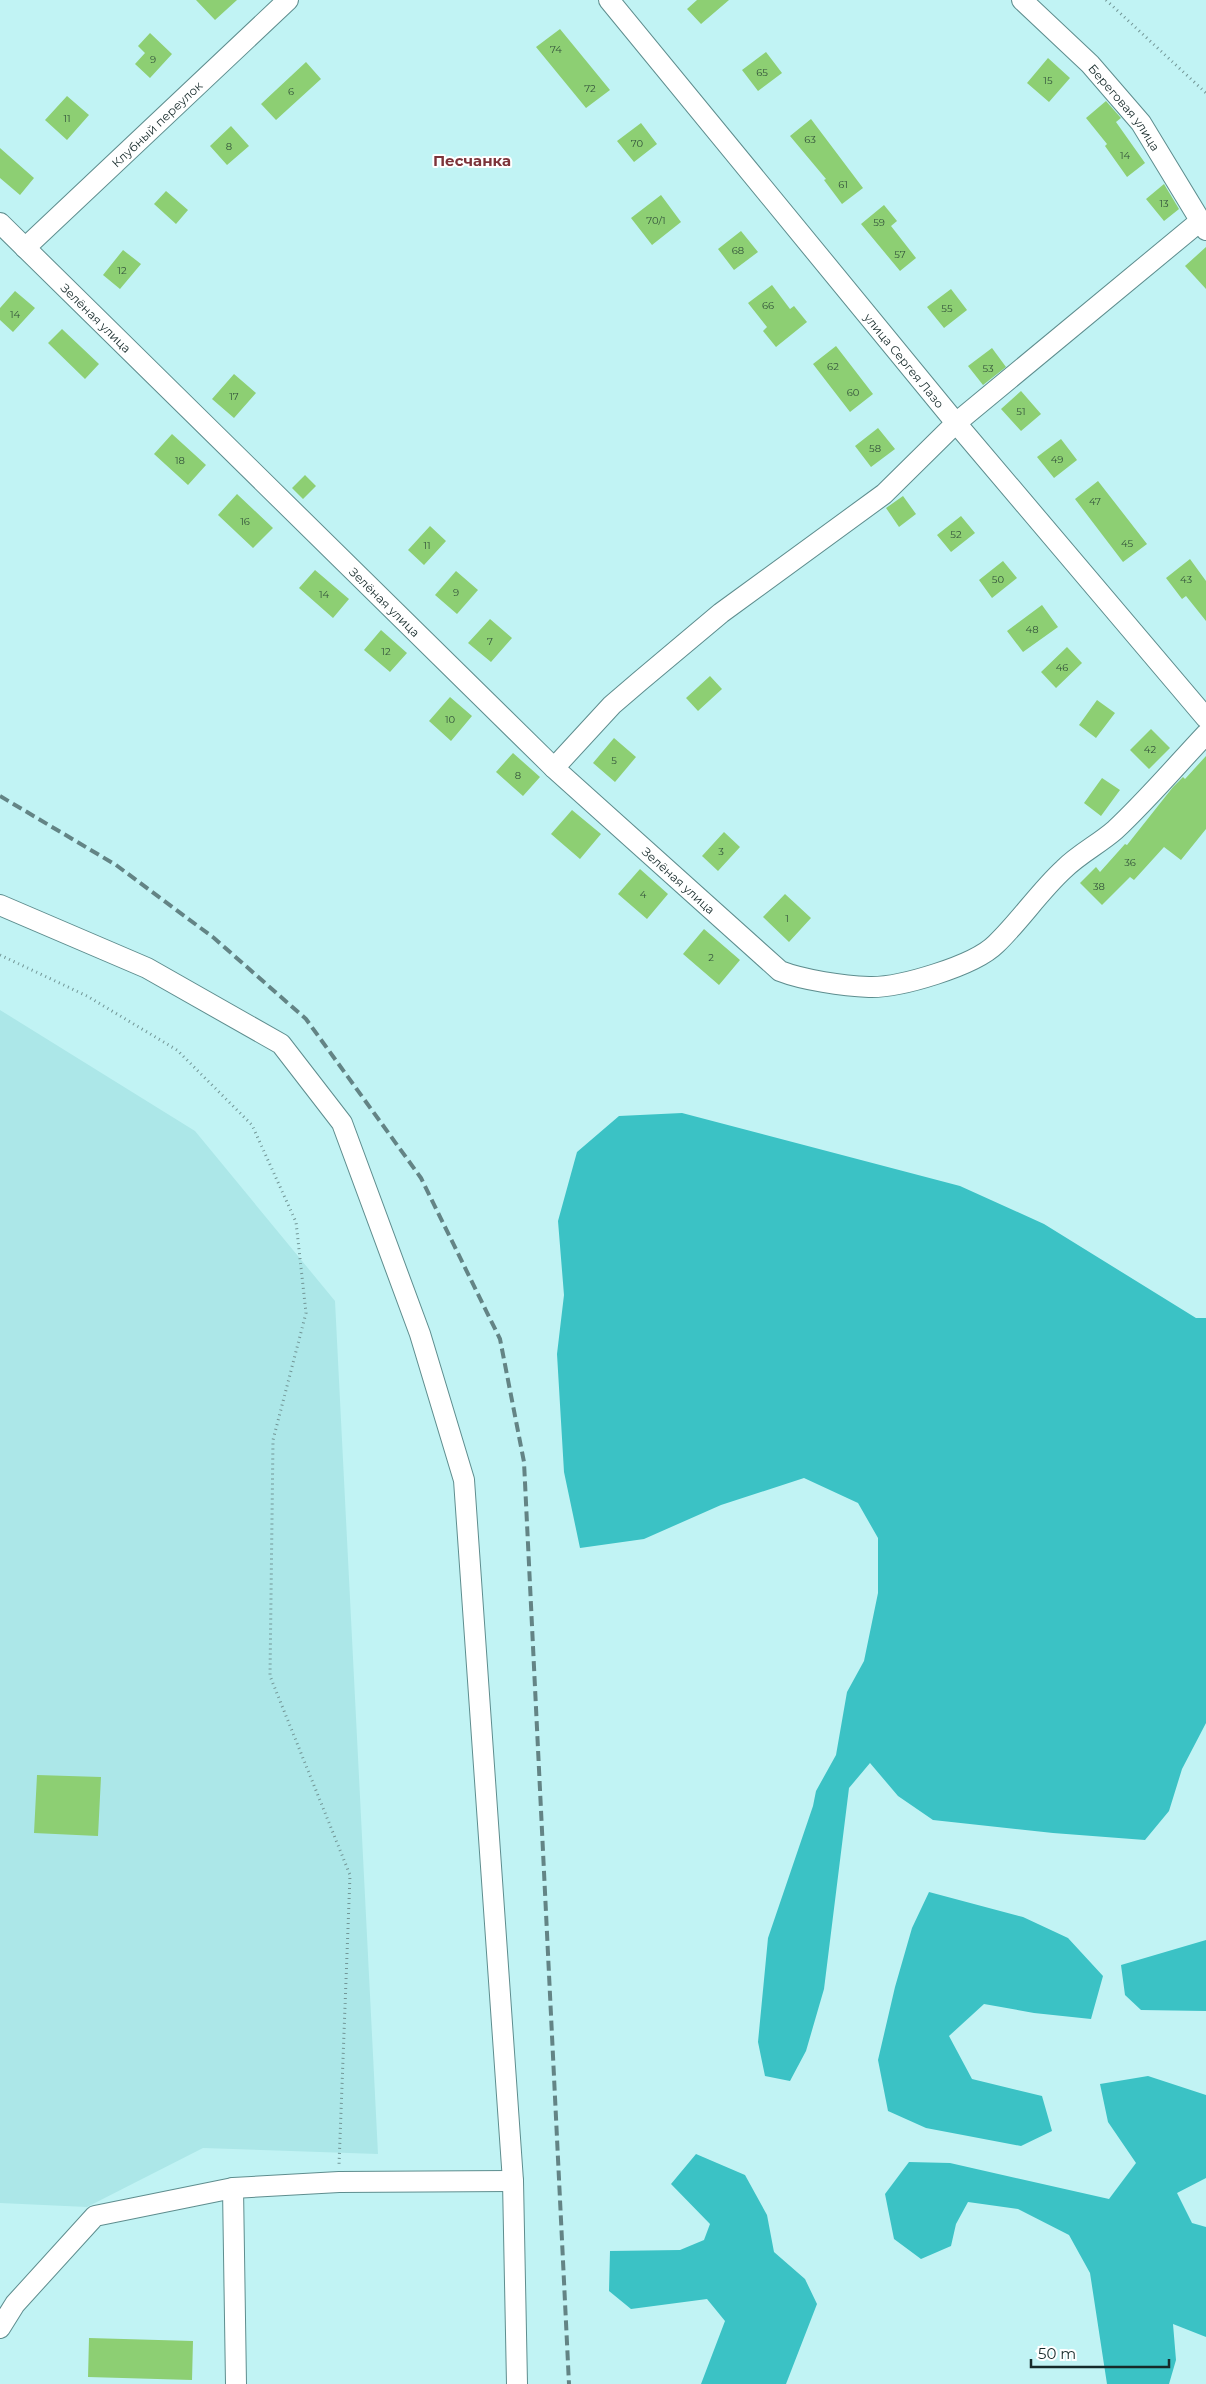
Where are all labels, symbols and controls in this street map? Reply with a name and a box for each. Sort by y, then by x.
house number: 74 [550,43,562,56]
house number: 9 [150,53,156,66]
street label: Береговая улица [1086,61,1164,154]
house number: 65 [756,66,768,79]
house number: 15 [1043,74,1053,87]
street label: Клубный переулок [108,78,205,170]
house number: 72 [584,82,596,95]
house number: 6 [288,85,294,98]
house number: 11 [63,112,71,125]
house number: 63 [804,133,816,146]
house number: 70 [631,137,644,150]
house number: 8 [226,140,232,153]
house number: 14 [1120,149,1130,162]
district label: Песчанка [433,151,511,170]
house number: 61 [838,178,848,191]
house number: 13 [1159,197,1169,210]
house number: 70/1 [646,214,666,227]
house number: 59 [873,216,885,229]
house number: 68 [732,244,744,257]
house number: 57 [894,248,906,261]
house number: 12 [117,264,127,277]
street label: Зелёная улица [58,280,135,356]
house number: 66 [762,299,774,312]
house number: 55 [941,302,953,315]
house number: 14 [10,308,20,321]
street label: улица Сергея Лазо [861,309,948,411]
house number: 62 [827,360,839,373]
house number: 53 [982,362,994,375]
house number: 60 [847,386,860,399]
house number: 17 [229,390,239,403]
house number: 51 [1016,405,1026,418]
house number: 58 [869,442,881,455]
house number: 49 [1051,453,1063,466]
house number: 18 [175,454,185,467]
house number: 47 [1089,495,1101,508]
house number: 16 [240,515,250,528]
house number: 52 [950,528,962,541]
house number: 45 [1121,537,1133,550]
house number: 11 [423,539,431,552]
street label: Зелёная улица [347,564,423,640]
house number: 50 [992,573,1005,586]
house number: 43 [1180,573,1192,586]
house number: 9 [453,586,459,599]
house number: 14 [319,588,329,601]
house number: 48 [1025,623,1039,636]
house number: 7 [487,635,493,648]
house number: 12 [381,645,391,658]
house number: 46 [1056,661,1068,674]
house number: 10 [445,713,455,726]
house number: 42 [1144,743,1156,756]
house number: 5 [611,754,617,767]
house number: 8 [515,769,521,782]
street label: Зелёная улица [639,844,718,917]
house number: 3 [718,845,724,858]
house number: 36 [1124,856,1136,869]
house number: 38 [1093,880,1105,893]
house number: 4 [640,888,647,901]
house number: 1 [785,912,789,925]
house number: 2 [708,951,714,964]
scale bar [1031,2336,1168,2368]
text: 50 m [1038,2344,1076,2363]

